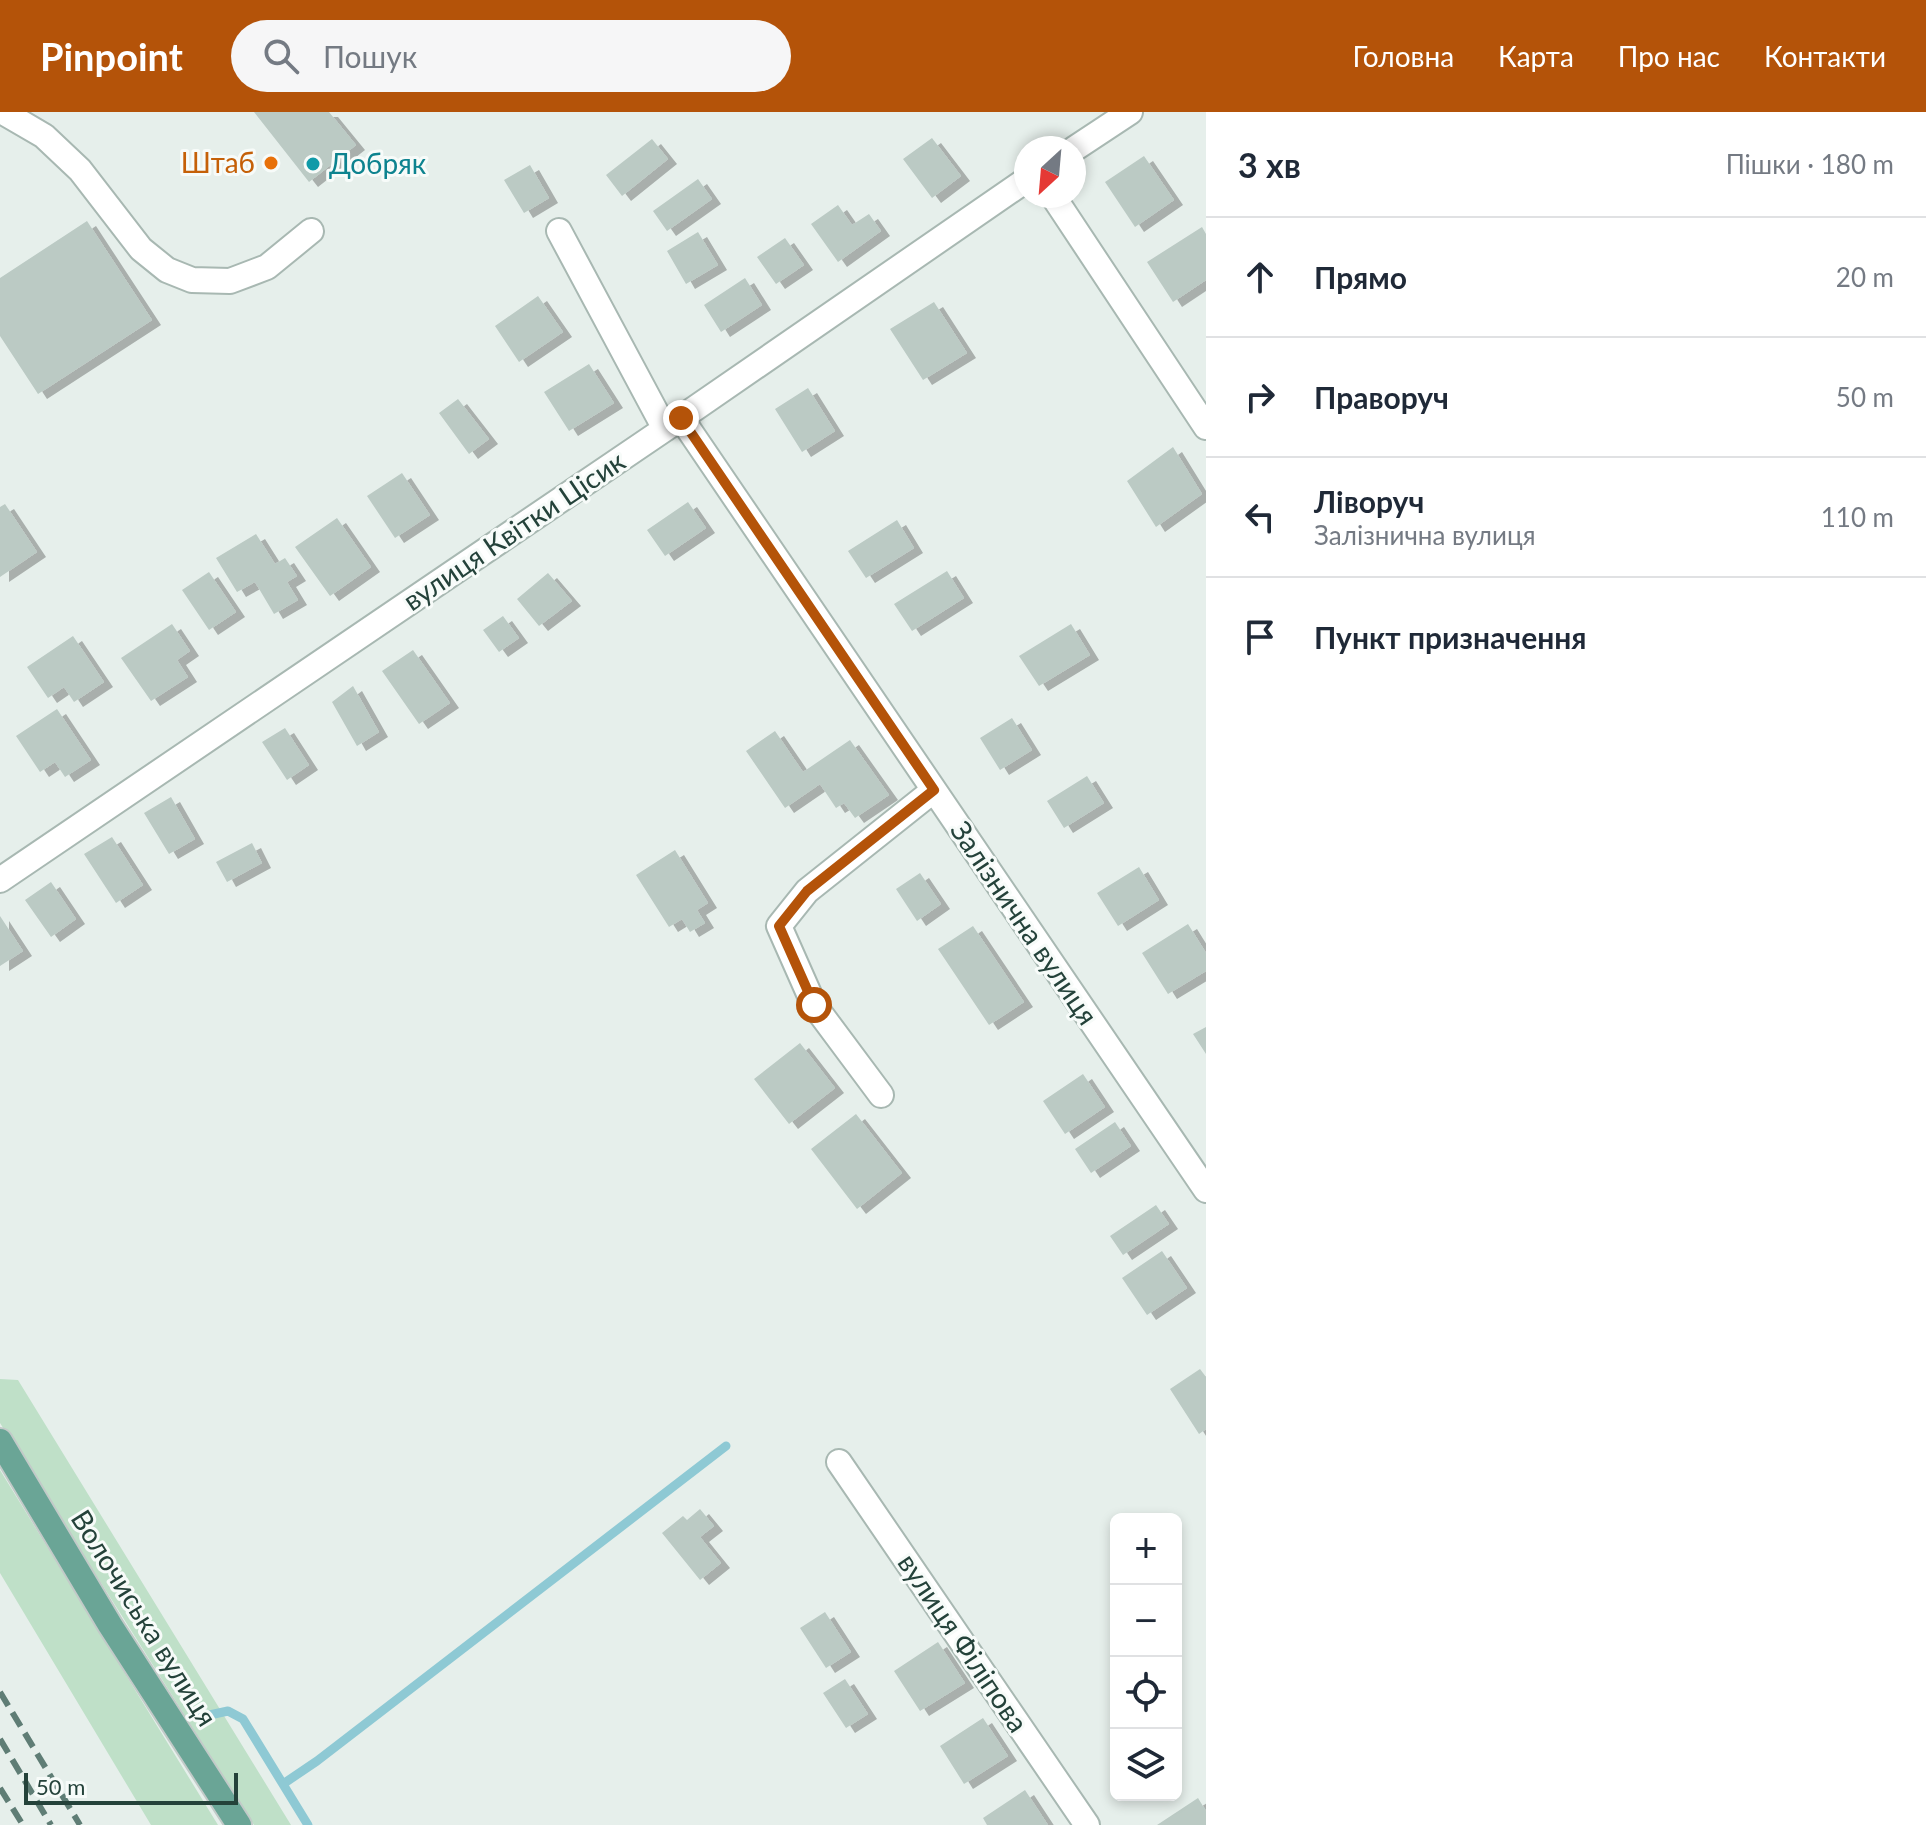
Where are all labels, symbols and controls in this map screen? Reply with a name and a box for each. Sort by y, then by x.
search box [231,20,791,92]
text: Pinpoint [40,33,183,79]
icon: search [259,34,303,78]
text: Пошук [323,38,417,74]
text: Головна [1353,39,1454,73]
text: Карта [1498,39,1574,73]
text: Про нас [1618,39,1720,73]
text: Контакти [1764,39,1886,73]
north arrow [1014,136,1086,208]
text: 3 хв [1238,144,1301,185]
place label: Штаб [181,145,255,179]
place label: Добряк [329,146,427,180]
text: Пішки · 180 m [1726,148,1894,180]
marker: Штаб [262,154,280,172]
marker: Добряк [304,155,322,173]
icon: ahead [1238,255,1282,299]
text: Прямо [1314,259,1407,295]
text: 20 m [1836,261,1894,293]
icon: right [1238,375,1282,419]
text: Праворуч [1314,379,1449,415]
text: 50 m [1836,381,1894,413]
route end [663,400,699,436]
street label: вулиця Квітки Цісик [396,443,631,617]
text: Ліворуч [1314,483,1424,519]
icon: left [1238,495,1282,539]
text: 110 m [1821,501,1894,533]
text: Залізнична вулиця [1314,519,1535,551]
icon: arrive [1238,615,1282,659]
text: Пункт призначення [1314,619,1587,655]
street label: Залізнична вулиця [944,814,1106,1031]
route start [796,987,832,1023]
street label: Волочиська вулиця [65,1503,225,1732]
map controls [1110,1513,1182,1801]
button: + [1110,1513,1182,1585]
street label: вулиця Філіпова [892,1547,1036,1738]
button: − [1110,1585,1182,1657]
button: locate [1110,1657,1182,1729]
button: layers [1110,1729,1182,1801]
scale bar [24,1769,238,1805]
text: 50 m [36,1773,85,1800]

